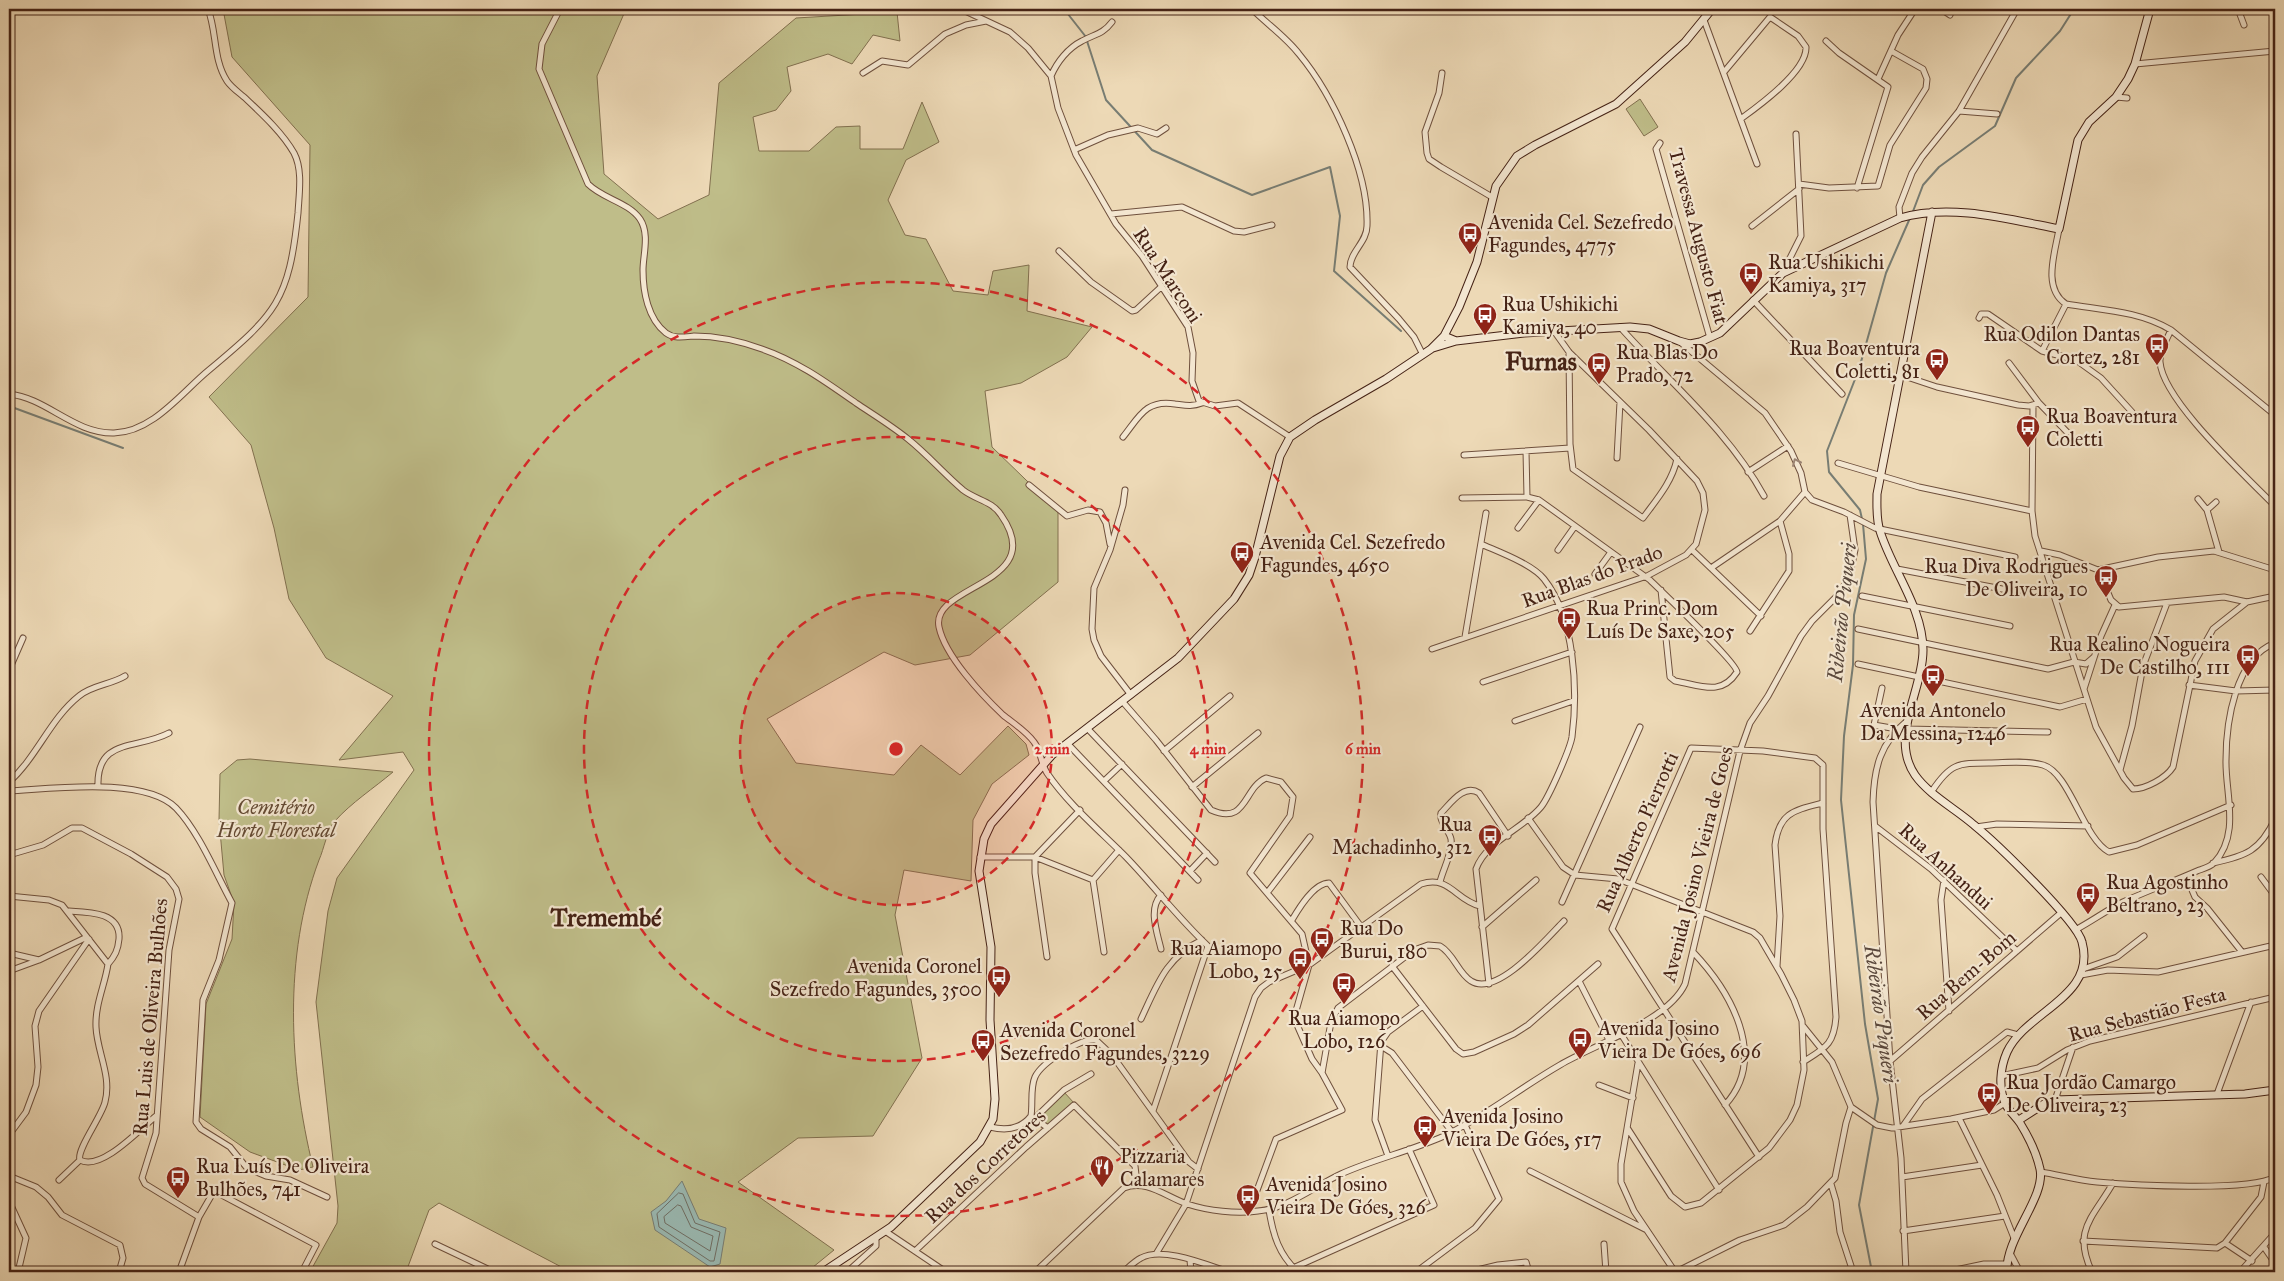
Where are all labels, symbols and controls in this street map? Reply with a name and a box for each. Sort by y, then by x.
street label: Travessa Augusto Fiat [1663,145,1734,327]
place label: Avenida Cel. Sezefredo Fagundes, 4775 [1487,210,1673,258]
bus stop icon: Avenida Cel. Sezefredo Fagundes, 4775 [1457,221,1483,255]
street label: Rua Marconi [1128,223,1208,328]
place label: Rua Ushikichi Kamiya, 317 [1768,250,1885,297]
bus stop icon: Rua Ushikichi Kamiya, 317 [1738,261,1764,295]
place label: Rua Ushikichi Kamiya, 40 [1502,292,1619,339]
bus stop icon: Rua Ushikichi Kamiya, 40 [1472,302,1498,336]
place label: Rua Odilon Dantas Cortez, 281 [1983,322,2140,369]
bus stop icon: Rua Odilon Dantas Cortez, 281 [2144,332,2170,366]
place label: Rua Boaventura Coletti, 81 [1789,336,1921,383]
place label: Rua Blas Do Prado, 72 [1616,340,1718,387]
district label: Furnas [1505,346,1577,377]
bus stop icon: Rua Boaventura Coletti, 81 [1924,347,1950,381]
bus stop icon: Rua Blas Do Prado, 72 [1586,351,1612,385]
place label: Rua Boaventura Coletti [2046,404,2178,451]
bus stop icon: Rua Boaventura Coletti [2015,414,2041,448]
one-way arrow [1791,458,1802,467]
place label: Avenida Cel. Sezefredo Fagundes, 4650 [1259,530,1445,578]
street label: Rua Blas do Prado [1518,539,1666,613]
bus stop icon: Avenida Cel. Sezefredo Fagundes, 4650 [1229,540,1255,574]
water label: Ribeirão Piqueri [1822,541,1862,684]
place label: Rua Diva Rodrigues De Oliveira, 10 [1924,554,2088,601]
bus stop icon: Rua Diva Rodrigues De Oliveira, 10 [2093,564,2119,598]
place label: Rua Princ. Dom Luís De Saxe, 205 [1586,596,1734,643]
bus stop icon: Rua Princ. Dom Luís De Saxe, 205 [1556,606,1582,640]
place label: Rua Realino Nogueira De Castilho, 111 [2049,632,2231,679]
bus stop icon: Rua Realino Nogueira De Castilho, 111 [2235,643,2261,677]
bus stop icon: Avenida Antonelo Da Messina, 1246 [1920,663,1946,697]
place label: Avenida Antonelo Da Messina, 1246 [1859,698,2007,745]
centre of rings [887,740,905,758]
text: 2 min [1034,740,1071,758]
text: 4 min [1190,740,1227,759]
text: 6 min [1345,740,1382,758]
street label: Avenida Josino Vieira de Goes [1656,744,1739,986]
street label: Rua Alberto Pierrotti [1591,747,1683,916]
park label: Cemitério Horto Florestal [215,795,337,842]
place label: Rua Machadinho, 312 [1332,812,1473,859]
street label: Rua Anhandui [1894,818,1998,915]
bus stop icon: Rua Machadinho, 312 [1477,823,1503,857]
place label: Rua Agostinho Beltrano, 23 [2106,870,2228,917]
bus stop icon: Rua Agostinho Beltrano, 23 [2075,881,2101,915]
street label: Rua Luis de Oliveira Bulhões [128,897,172,1137]
district label: Tremembé [550,902,662,933]
place label: Rua Do Burui, 180 [1340,916,1427,963]
street label: Rua Bem-Bom [1911,925,2021,1025]
bus stop icon: Rua Do Burui, 180 [1309,926,1335,960]
place label: Rua Aiamopo Lobo, 25 [1170,936,1282,983]
water label: Ribeirão Piqueri [1858,942,1904,1085]
bus stop icon: Rua Aiamopo Lobo, 25 [1287,946,1313,980]
place label: Avenida Coronel Sezefredo Fagundes, 3500 [770,954,983,1002]
bus stop icon: Avenida Coronel Sezefredo Fagundes, 3500 [986,964,1012,998]
bus stop icon: Rua Aiamopo Lobo, 126 [1331,971,1357,1005]
street label: Rua Sebastião Festa [2066,981,2229,1047]
place label: Rua Aiamopo Lobo, 126 [1288,1006,1400,1053]
place label: Avenida Josino Vieira De Góes, 696 [1597,1016,1762,1063]
place label: Avenida Coronel Sezefredo Fagundes, 3229 [999,1018,1210,1066]
bus stop icon: Avenida Josino Vieira De Góes, 696 [1567,1026,1593,1060]
bus stop icon: Avenida Coronel Sezefredo Fagundes, 3229 [970,1028,996,1062]
place label: Rua Jordão Camargo De Oliveira, 23 [2006,1070,2176,1117]
bus stop icon: Rua Jordão Camargo De Oliveira, 23 [1976,1081,2002,1115]
street label: Rua dos Corretores [920,1104,1050,1228]
place label: Avenida Josino Vieira De Góes, 517 [1441,1104,1602,1151]
bus stop icon: Avenida Josino Vieira De Góes, 517 [1412,1114,1438,1148]
place label: Pizzaria Calamares [1120,1144,1204,1191]
place label: Rua Luís De Oliveira Bulhões, 741 [196,1154,370,1201]
restaurant icon: Pizzaria Calamares [1089,1154,1115,1188]
bus stop icon: Rua Luís De Oliveira Bulhões, 741 [165,1165,191,1199]
place label: Avenida Josino Vieira De Góes, 326 [1265,1172,1427,1219]
bus stop icon: Avenida Josino Vieira De Góes, 326 [1235,1183,1261,1217]

